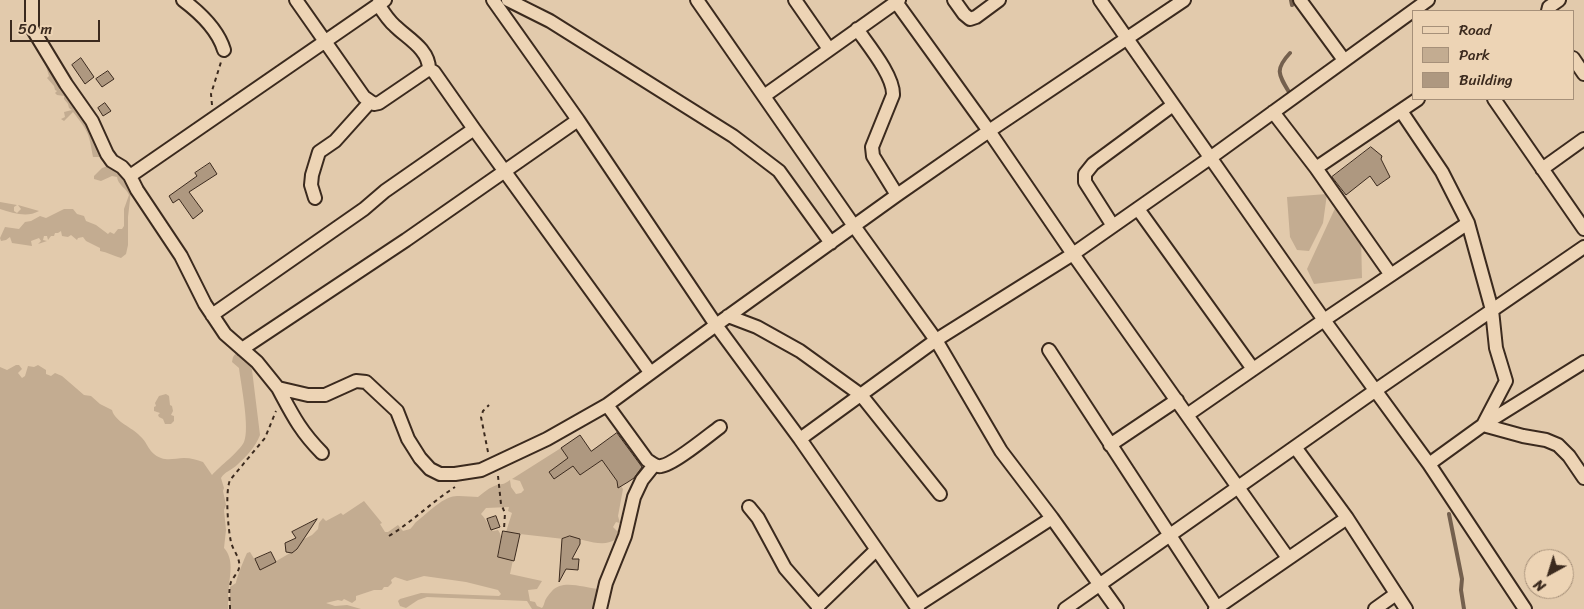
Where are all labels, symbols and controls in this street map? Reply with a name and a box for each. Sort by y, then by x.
scale bar [12,10,102,42]
legend [1412,10,1574,100]
text: 50 m [18,16,52,42]
text: Road [1459,17,1491,43]
text: Park [1459,42,1490,68]
text: Building [1459,67,1513,93]
north arrow [1524,549,1574,599]
text: N [1528,573,1552,598]

